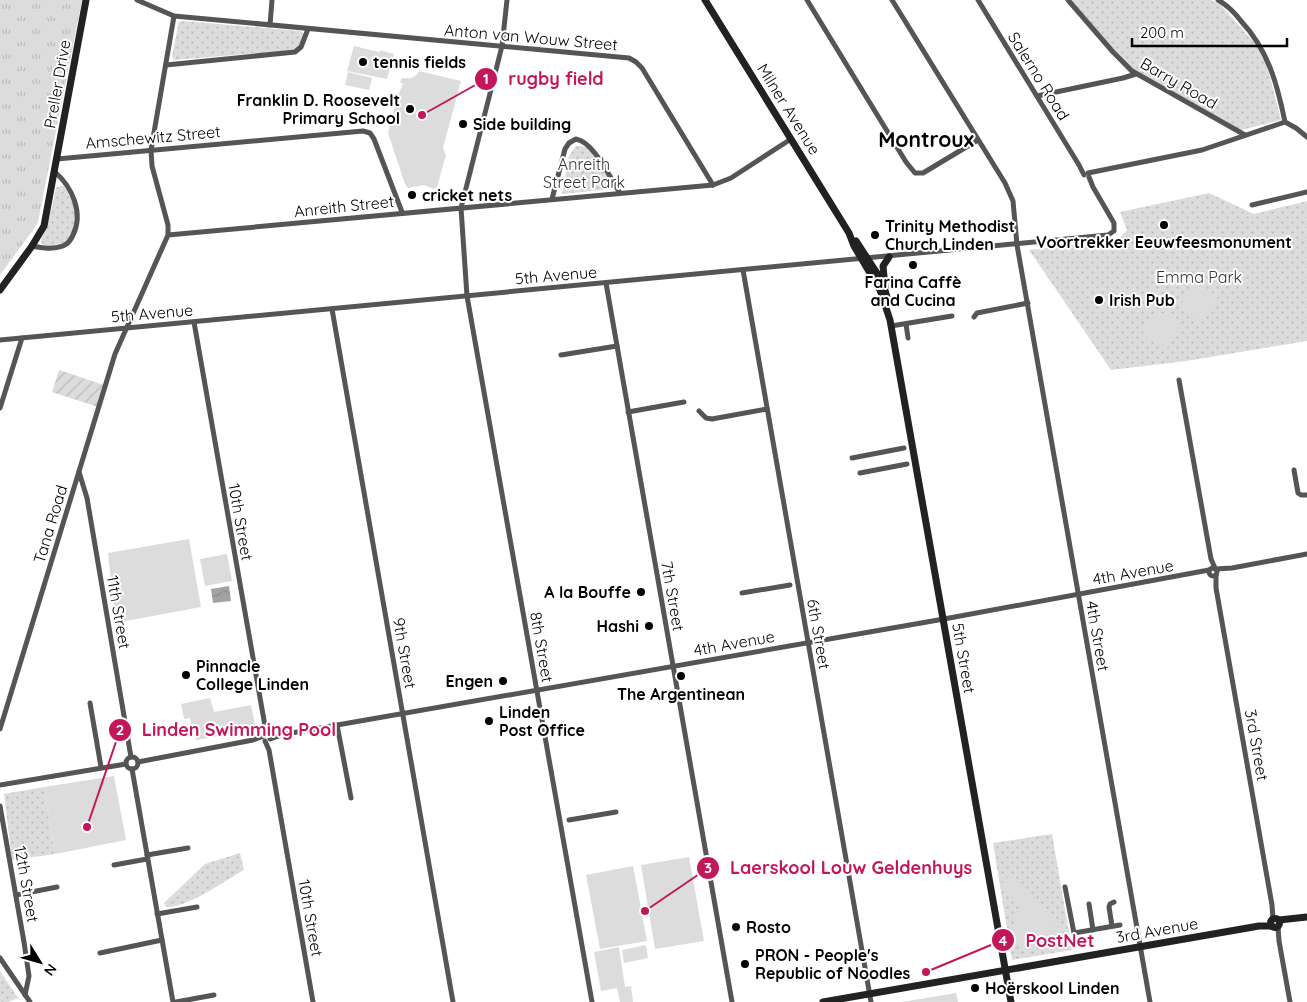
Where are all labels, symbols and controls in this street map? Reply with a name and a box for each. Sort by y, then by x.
scale bar [1132,15,1287,47]
street label: Anton van Wouw Street [443,19,619,55]
text: 200 m [1140,23,1184,42]
street label: Salerno Road [1004,28,1074,124]
street label: Preller Drive [39,38,75,130]
place label: tennis fields [373,52,466,72]
street label: Barry Road [1137,53,1221,113]
marker: tennis fields [357,56,369,68]
street label: Milner Avenue [753,60,825,158]
callout: rugby field [474,62,614,95]
text: rugby field [508,67,604,90]
text: 1 [483,69,489,88]
place label: Franklin D. Roosevelt Primary School [237,90,400,128]
marker: Franklin D. Roosevelt Primary School [404,103,416,115]
place label: Side building [473,114,571,134]
marker: Side building [457,118,469,130]
street label: Amschewitz Street [85,121,221,153]
district label: Montroux [878,126,974,152]
park label: Anreith Street Park [543,154,625,192]
place label: cricket nets [422,185,512,205]
marker: cricket nets [406,189,418,201]
street label: Anreith Street [293,191,395,221]
place label: Trinity Methodist Church Linden [885,216,1015,254]
marker: Voortrekker Eeuwfeesmonument [1158,219,1170,231]
marker: Trinity Methodist Church Linden [869,229,881,241]
place label: Voortrekker Eeuwfeesmonument [1036,232,1292,252]
marker: Farina Caffè and Cucina [907,259,919,271]
street label: 5th Avenue [514,261,598,289]
park label: Emma Park [1156,267,1242,287]
place label: Farina Caffè and Cucina [864,272,962,310]
place label: Irish Pub [1109,290,1175,310]
marker: Irish Pub [1093,294,1105,306]
street label: 5th Avenue [110,299,194,327]
street label: Tana Road [29,482,71,566]
street label: 10th Street [224,482,258,562]
street label: 4th Avenue [1091,555,1175,589]
street label: 7th Street [657,559,689,633]
street label: 11th Street [103,574,135,650]
place label: A la Bouffe [544,582,631,602]
marker: A la Bouffe [635,586,647,598]
street label: 6th Street [803,597,835,671]
street label: 4th Street [1082,599,1114,673]
street label: 8th Street [526,610,558,684]
street label: 9th Street [389,616,421,690]
place label: Hashi [597,616,639,636]
marker: Hashi [643,620,655,632]
street label: 5th Street [948,621,980,695]
street label: 4th Avenue [692,626,776,660]
place label: Pinnacle College Linden [196,656,309,694]
marker: Pinnacle College Linden [180,669,192,681]
marker: The Argentinean [675,670,687,682]
place label: Engen [445,671,493,691]
marker: Engen [497,675,509,687]
place label: The Argentinean [617,684,745,704]
place label: Linden Post Office [499,702,585,740]
street label: 3rd Street [1241,708,1273,782]
callout: Linden Swimming Pool [107,714,347,747]
marker: Linden Post Office [483,715,495,727]
text: Linden Swimming Pool [142,718,336,741]
text: 2 [116,720,124,739]
street label: 12th Street [10,844,44,924]
callout: Laerskool Louw Geldenhuys [695,852,982,885]
text: Laerskool Louw Geldenhuys [730,856,972,879]
text: 3 [704,858,712,877]
street label: 10th Street [294,878,328,958]
street label: 3rd Avenue [1114,913,1200,947]
place label: Rosto [746,917,791,937]
marker: Rosto [730,921,742,933]
callout: PostNet [991,924,1105,957]
text: PostNet [1025,929,1095,952]
text: 4 [999,931,1008,950]
north arrow [15,937,65,987]
place label: PRON - People's Republic of Noodles [755,945,911,983]
marker: PRON - People's Republic of Noodles [739,958,751,970]
text: N [40,960,61,979]
place label: Hoërskool Linden [985,978,1119,998]
marker: Hoërskool Linden [969,982,981,994]

